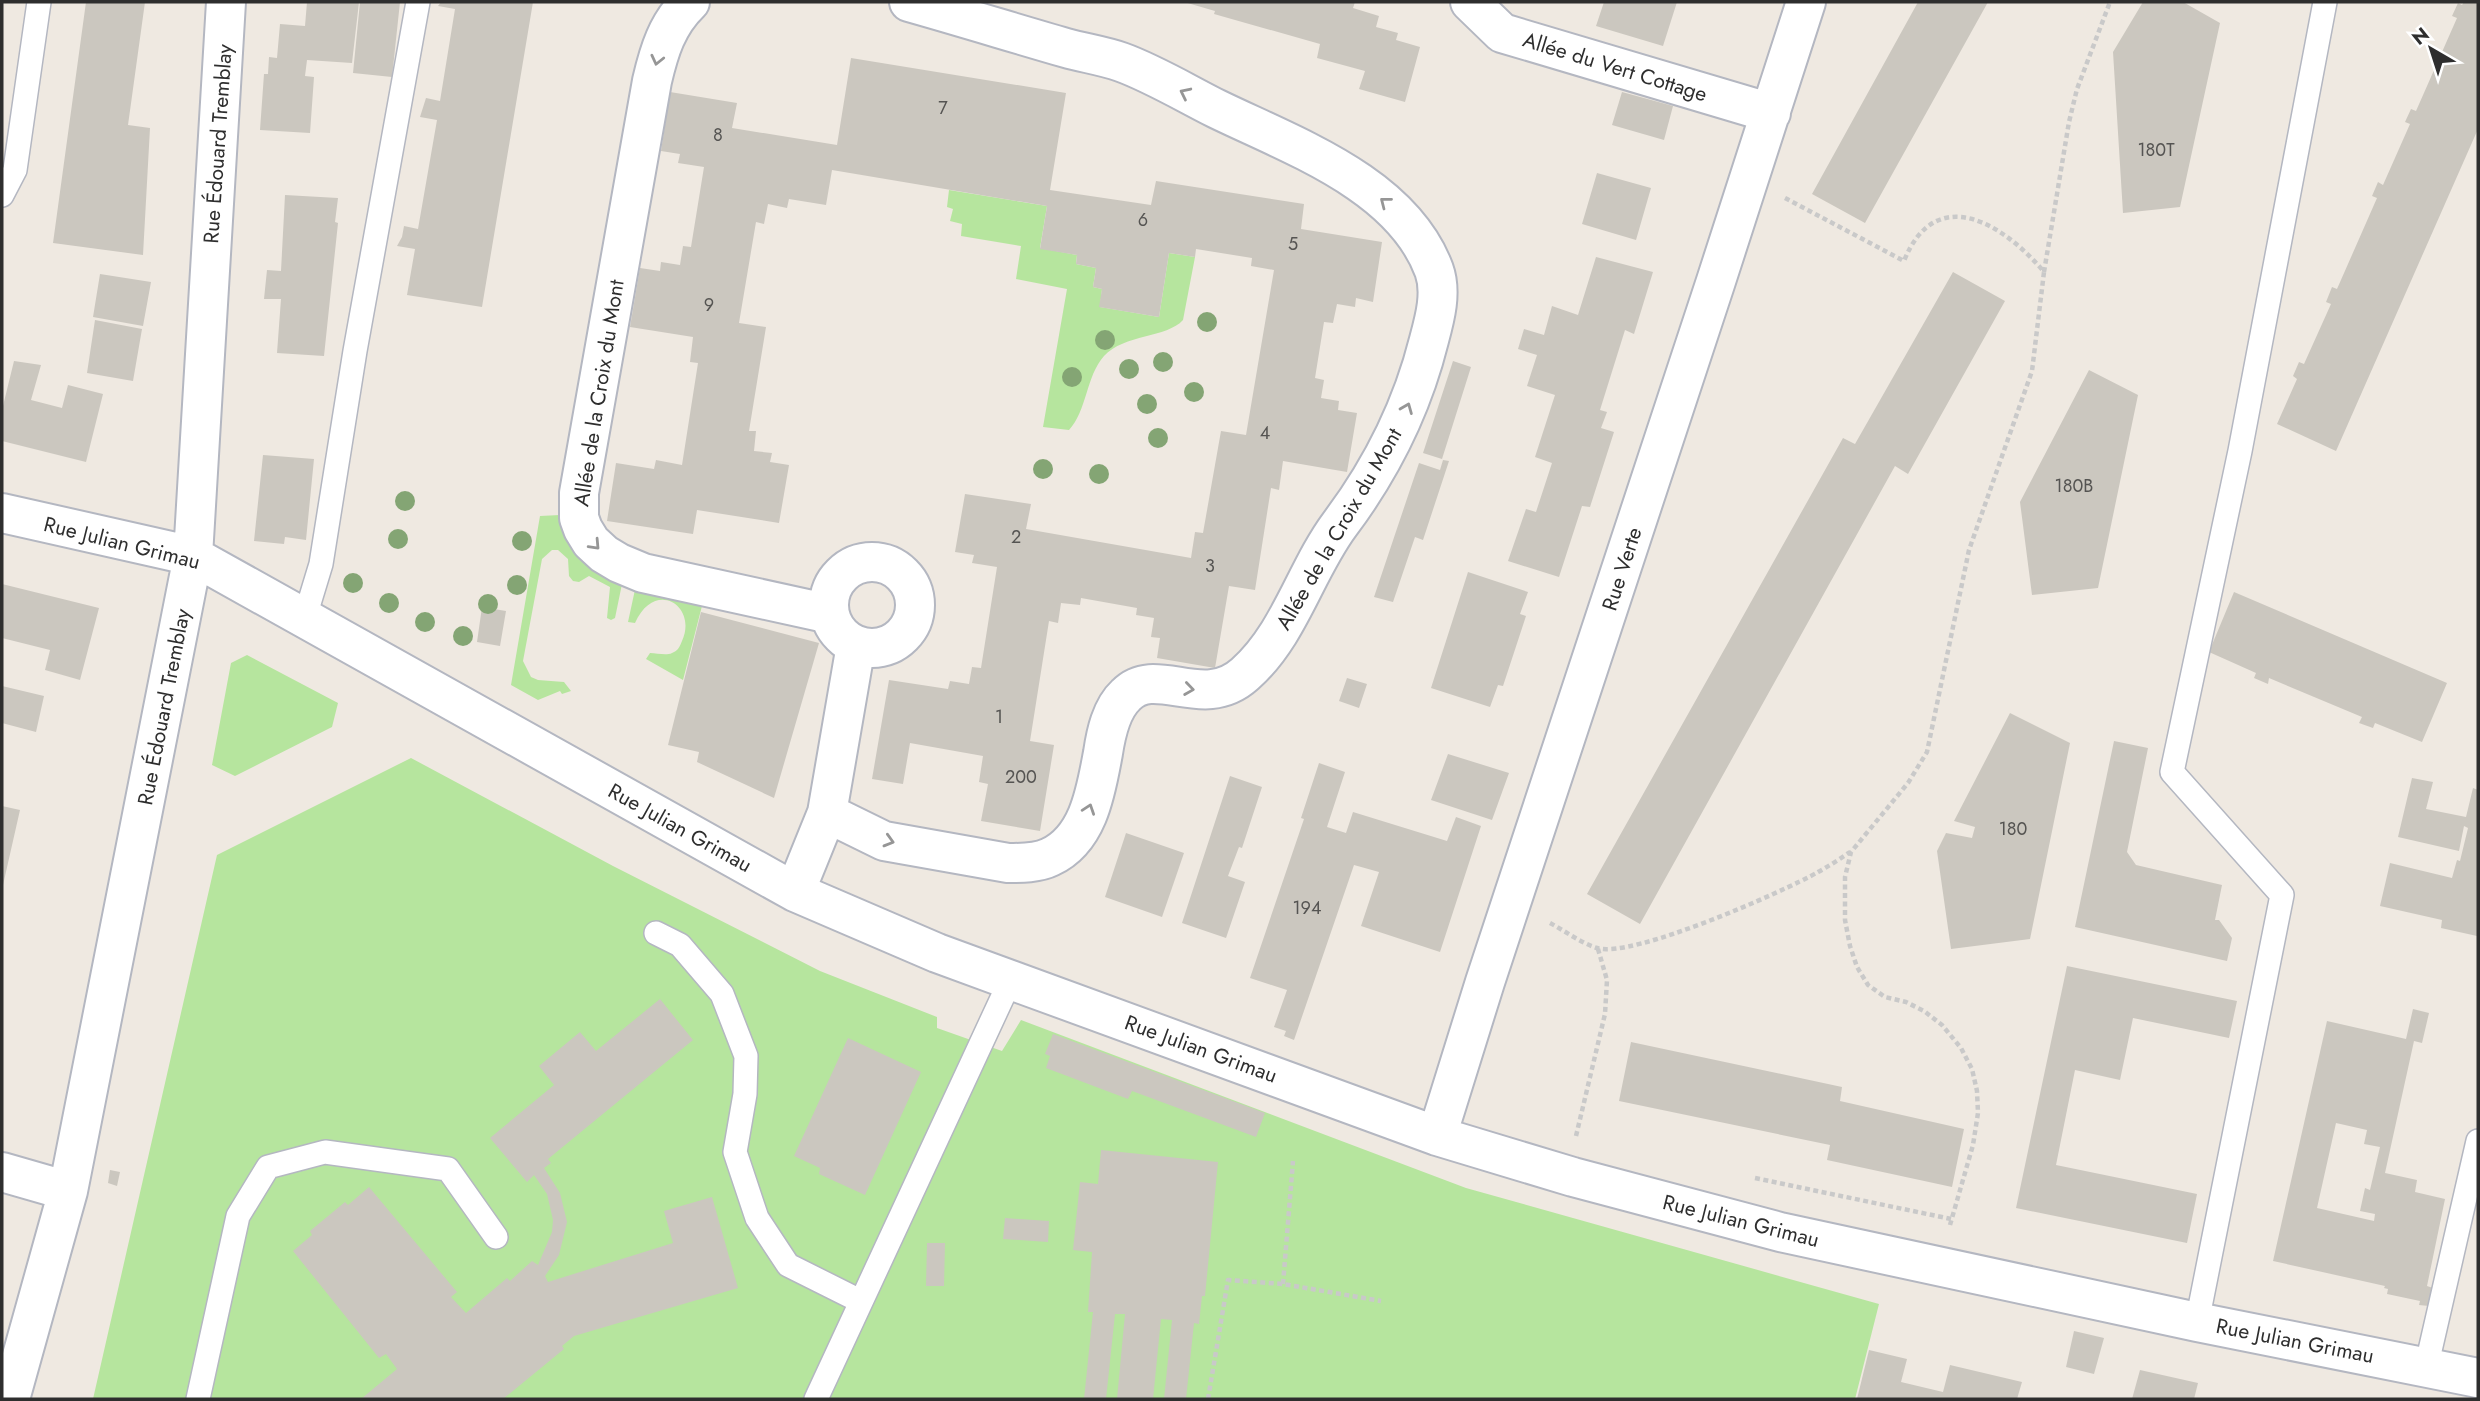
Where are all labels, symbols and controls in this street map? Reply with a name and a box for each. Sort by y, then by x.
north arrow [2396,14,2466,84]
text: N [2406,21,2435,51]
street label: Allée du Vert Cottage [1519,25,1711,109]
street label: Rue Édouard Tremblay [196,43,240,245]
one-way arrow [651,54,665,66]
one-way arrow [1180,88,1192,102]
house number: 7 [938,95,948,121]
house number: 8 [713,122,723,148]
house number: 180T [2137,137,2175,163]
one-way arrow [1380,197,1392,210]
house number: 6 [1138,207,1148,233]
house number: 5 [1288,231,1298,257]
street label: Allée de la Croix du Mont [566,278,632,508]
house number: 9 [704,292,714,318]
one-way arrow [1399,402,1413,415]
house number: 4 [1260,420,1270,446]
street label: Allée de la Croix du Mont [1269,422,1409,636]
house number: 180B [2055,473,2093,499]
street label: Rue Julian Grimau [41,509,203,577]
street label: Rue Verte [1594,523,1650,615]
house number: 2 [1011,524,1021,550]
one-way arrow [587,537,600,550]
house number: 3 [1205,553,1215,579]
street label: Rue Édouard Tremblay [130,605,198,808]
one-way arrow [1183,682,1194,697]
house number: 1 [995,704,1003,730]
house number: 200 [1005,764,1037,790]
street label: Rue Julian Grimau [603,776,757,880]
one-way arrow [1081,803,1095,815]
house number: 180 [1999,816,2028,842]
one-way arrow [883,833,895,848]
house number: 194 [1293,895,1321,921]
street label: Rue Julian Grimau [1121,1008,1281,1090]
street label: Rue Julian Grimau [1660,1187,1822,1255]
street label: Rue Julian Grimau [2214,1311,2376,1371]

